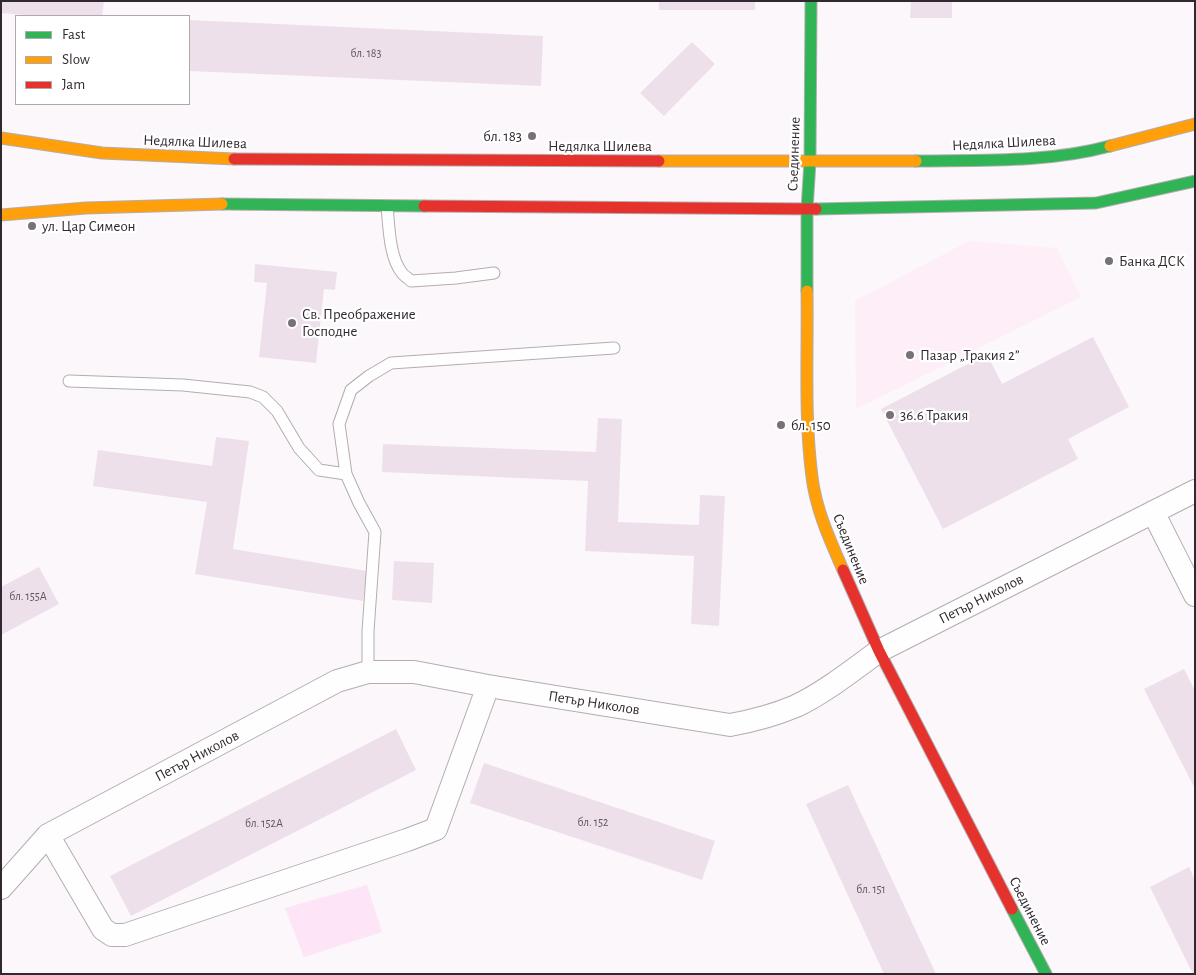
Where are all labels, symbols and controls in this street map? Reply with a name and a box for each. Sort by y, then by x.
legend [15,15,190,105]
text: Fast [62,27,85,42]
house number: бл. 183 [351,46,381,60]
text: Slow [62,52,90,67]
text: Jam [62,77,85,92]
street label: Съединение [784,116,804,192]
place label: бл. 183 [483,127,522,145]
marker: бл. 183 [526,130,538,142]
street label: Недялка Шилева [143,131,247,153]
street label: Недялка Шилева [952,131,1056,155]
street label: Недялка Шилева [548,137,652,155]
place label: ул. Цар Симеон [42,217,136,235]
marker: ул. Цар Симеон [26,220,38,232]
place label: Банка ДСК [1119,252,1185,270]
marker: Банка ДСК [1103,255,1115,267]
place label: Св. Преображение Господне [302,305,416,340]
marker: Св. Преображение Господне [286,317,298,329]
place label: Пазар „Тракия 2” [920,346,1019,364]
marker: Пазар „Тракия 2” [904,349,916,361]
place label: 36.6 Тракия [900,406,968,424]
marker: 36.6 Тракия [884,409,896,421]
place label: бл. 150 [791,416,831,434]
marker: бл. 150 [775,419,787,431]
street label: Съединение [829,511,873,587]
street label: Петър Николов [936,570,1026,628]
house number: бл. 155А [9,589,47,603]
street label: Петър Николов [547,687,641,719]
street label: Петър Николов [152,726,242,786]
house number: бл. 152 [578,815,608,829]
house number: бл. 152А [245,816,283,830]
street label: Съединение [1005,874,1055,948]
house number: бл. 151 [856,882,886,896]

